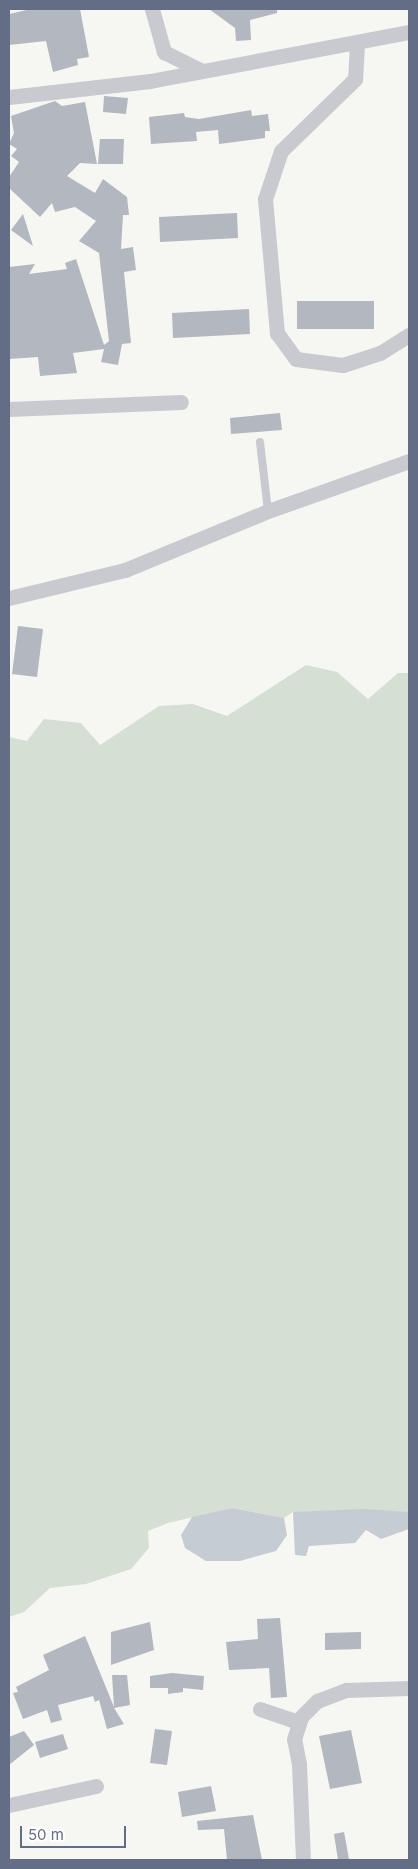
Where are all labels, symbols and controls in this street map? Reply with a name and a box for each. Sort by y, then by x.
scale bar [22,1816,129,1848]
text: 50 m [28,1825,64,1844]

